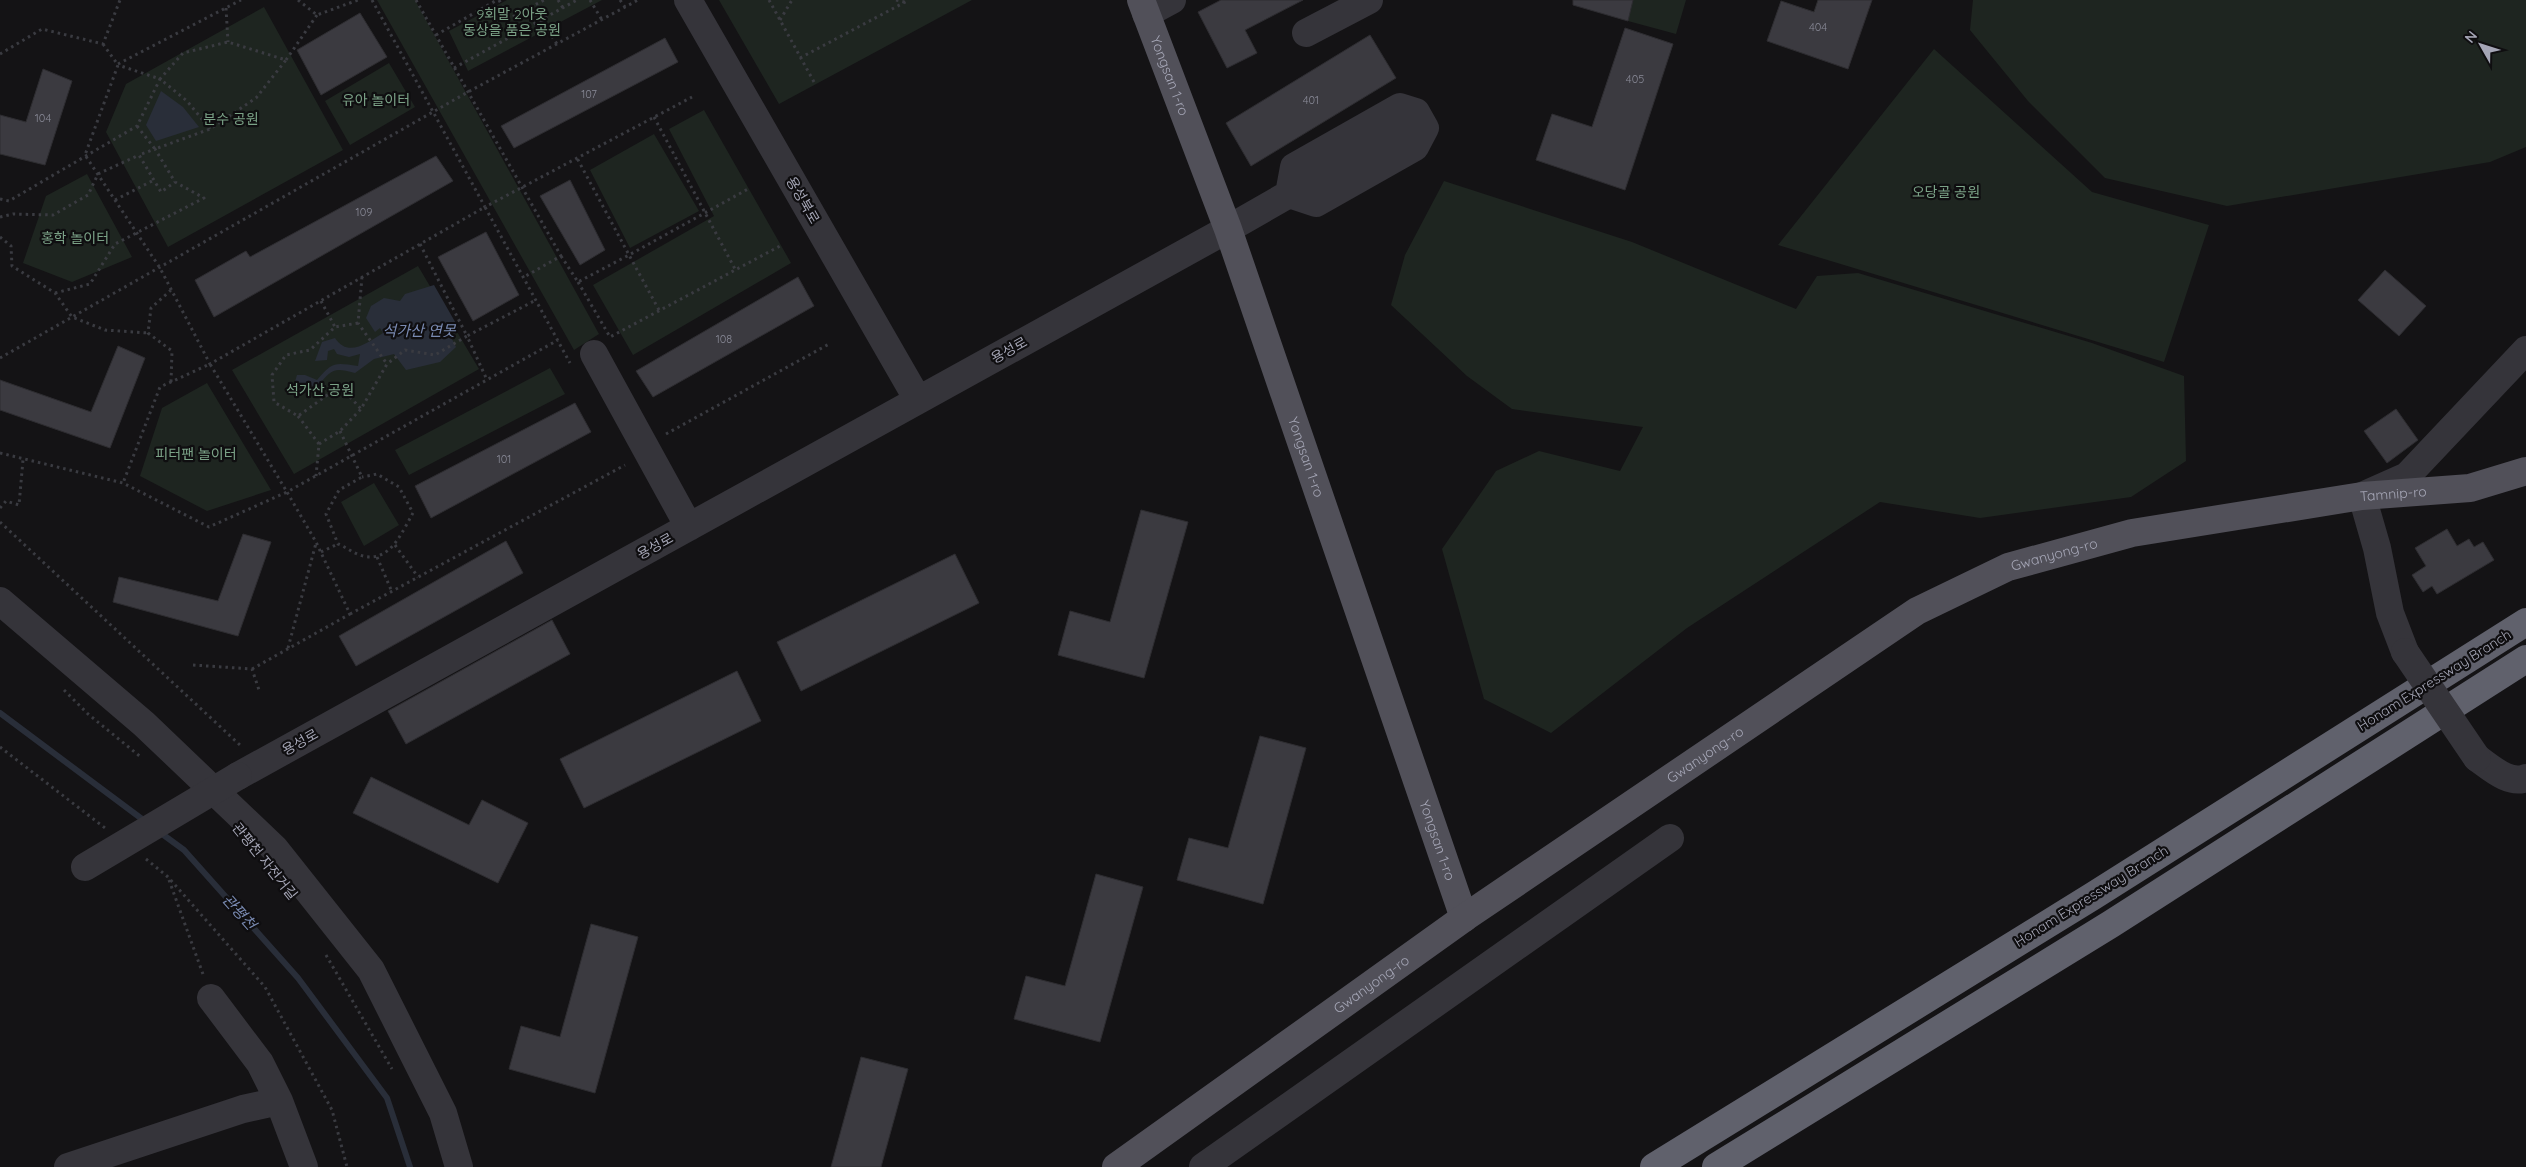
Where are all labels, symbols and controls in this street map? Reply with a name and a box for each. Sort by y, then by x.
park label: 9회말 2아웃 동상을 품은 공원 [463,5,561,39]
house number: 404 [1809,20,1827,34]
north arrow [2456,20,2506,70]
text: N [2461,27,2481,46]
street label: Yongsan 1-ro [1146,33,1193,118]
house number: 405 [1626,72,1644,86]
house number: 107 [581,87,597,101]
park label: 유아 놀이터 [342,91,410,109]
house number: 401 [1303,93,1319,107]
park label: 분수 공원 [203,110,259,128]
house number: 104 [35,111,51,125]
street label: 용성북로 [782,173,824,227]
park label: 오당골 공원 [1912,183,1980,201]
house number: 109 [356,205,372,219]
park label: 홍학 놀이터 [41,229,109,247]
water label: 석가산 연못 [382,321,457,340]
house number: 108 [716,332,732,346]
street label: 용성로 [988,333,1030,367]
park label: 석가산 공원 [286,381,354,399]
street label: Yongsan 1-ro [1284,414,1328,500]
park label: 피터팬 놀이터 [155,445,237,463]
house number: 101 [497,452,511,466]
street label: Tamnip-ro [2359,482,2427,505]
street label: 용성로 [634,529,676,563]
street label: Gwanyong-ro [2009,534,2099,575]
street label: Honam Expressway Branch [2354,625,2514,735]
street label: Gwanyong-ro [1663,722,1747,787]
street label: 용성로 [279,725,321,759]
street label: Yongsan 1-ro [1415,798,1459,883]
street label: 관평천 자전거길 [228,819,302,903]
street label: Honam Expressway Branch [2011,841,2171,951]
water label: 관평천 [218,890,262,935]
street label: Gwanyong-ro [1330,951,1413,1018]

